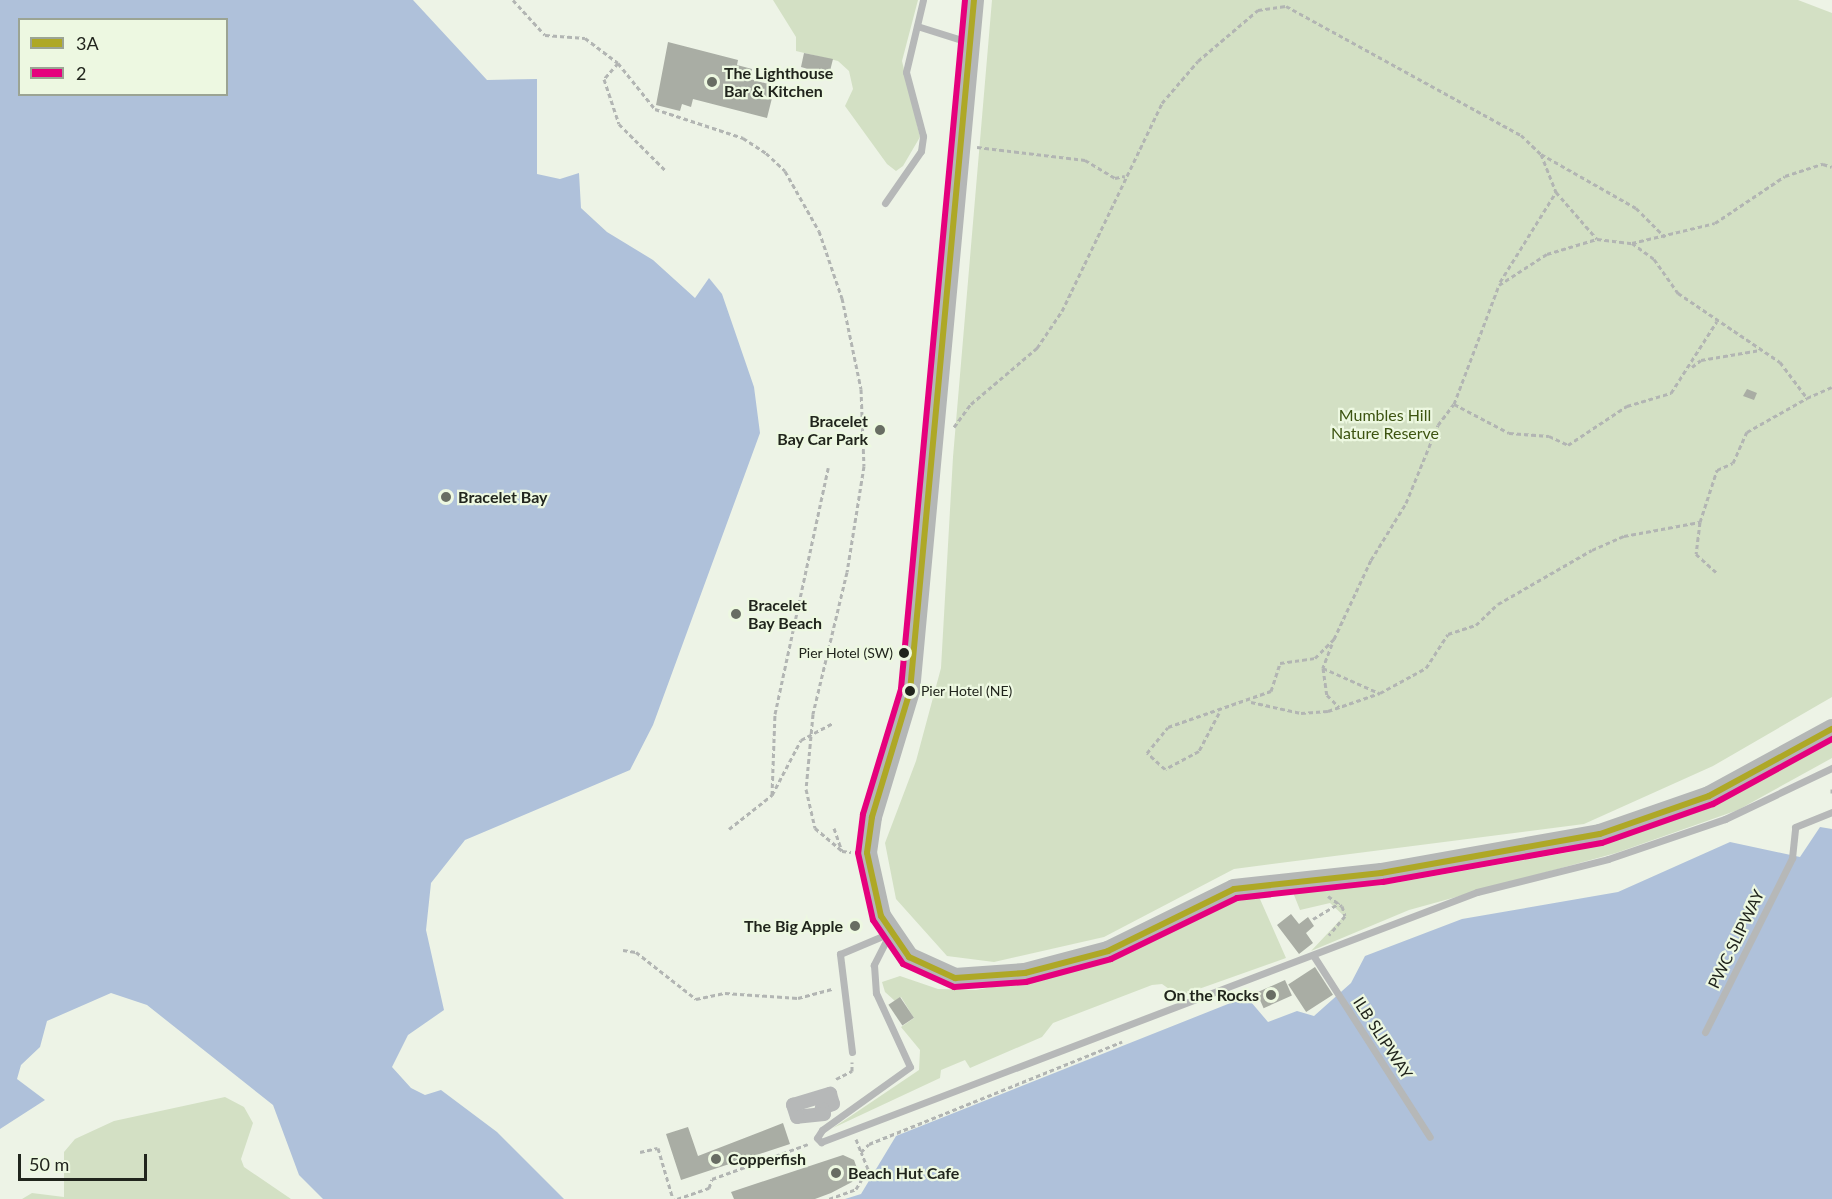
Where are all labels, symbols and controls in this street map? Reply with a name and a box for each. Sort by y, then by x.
legend [18,18,228,96]
text: 3A [76,32,99,54]
text: 2 [76,62,86,84]
place label: The Lighthouse Bar & Kitchen [724,63,833,101]
marker: The Lighthouse Bar & Kitchen [705,75,719,89]
park label: Mumbles Hill Nature Reserve [1331,405,1439,443]
place label: Bracelet Bay Car Park [777,411,868,449]
marker: Bracelet Bay Car Park [873,423,887,437]
place label: Bracelet Bay [458,487,547,507]
marker: Bracelet Bay [439,490,453,504]
place label: Bracelet Bay Beach [748,595,822,633]
marker: Bracelet Bay Beach [729,607,743,621]
place label: Pier Hotel (SW) [798,645,893,661]
marker: Pier Hotel (SW) [898,647,910,659]
place label: Pier Hotel (NE) [921,683,1013,699]
marker: Pier Hotel (NE) [904,685,916,697]
street label: PWC SLIPWAY [1704,887,1768,991]
place label: The Big Apple [744,916,843,936]
marker: The Big Apple [848,919,862,933]
place label: On the Rocks [1164,985,1259,1005]
marker: On the Rocks [1264,988,1278,1002]
street label: ILB SLIPWAY [1349,993,1417,1083]
scale bar [21,1142,150,1180]
place label: Copperfish [728,1149,806,1169]
marker: Copperfish [709,1152,723,1166]
text: 50 m [29,1153,69,1175]
place label: Beach Hut Cafe [848,1163,959,1183]
marker: Beach Hut Cafe [829,1166,843,1180]

